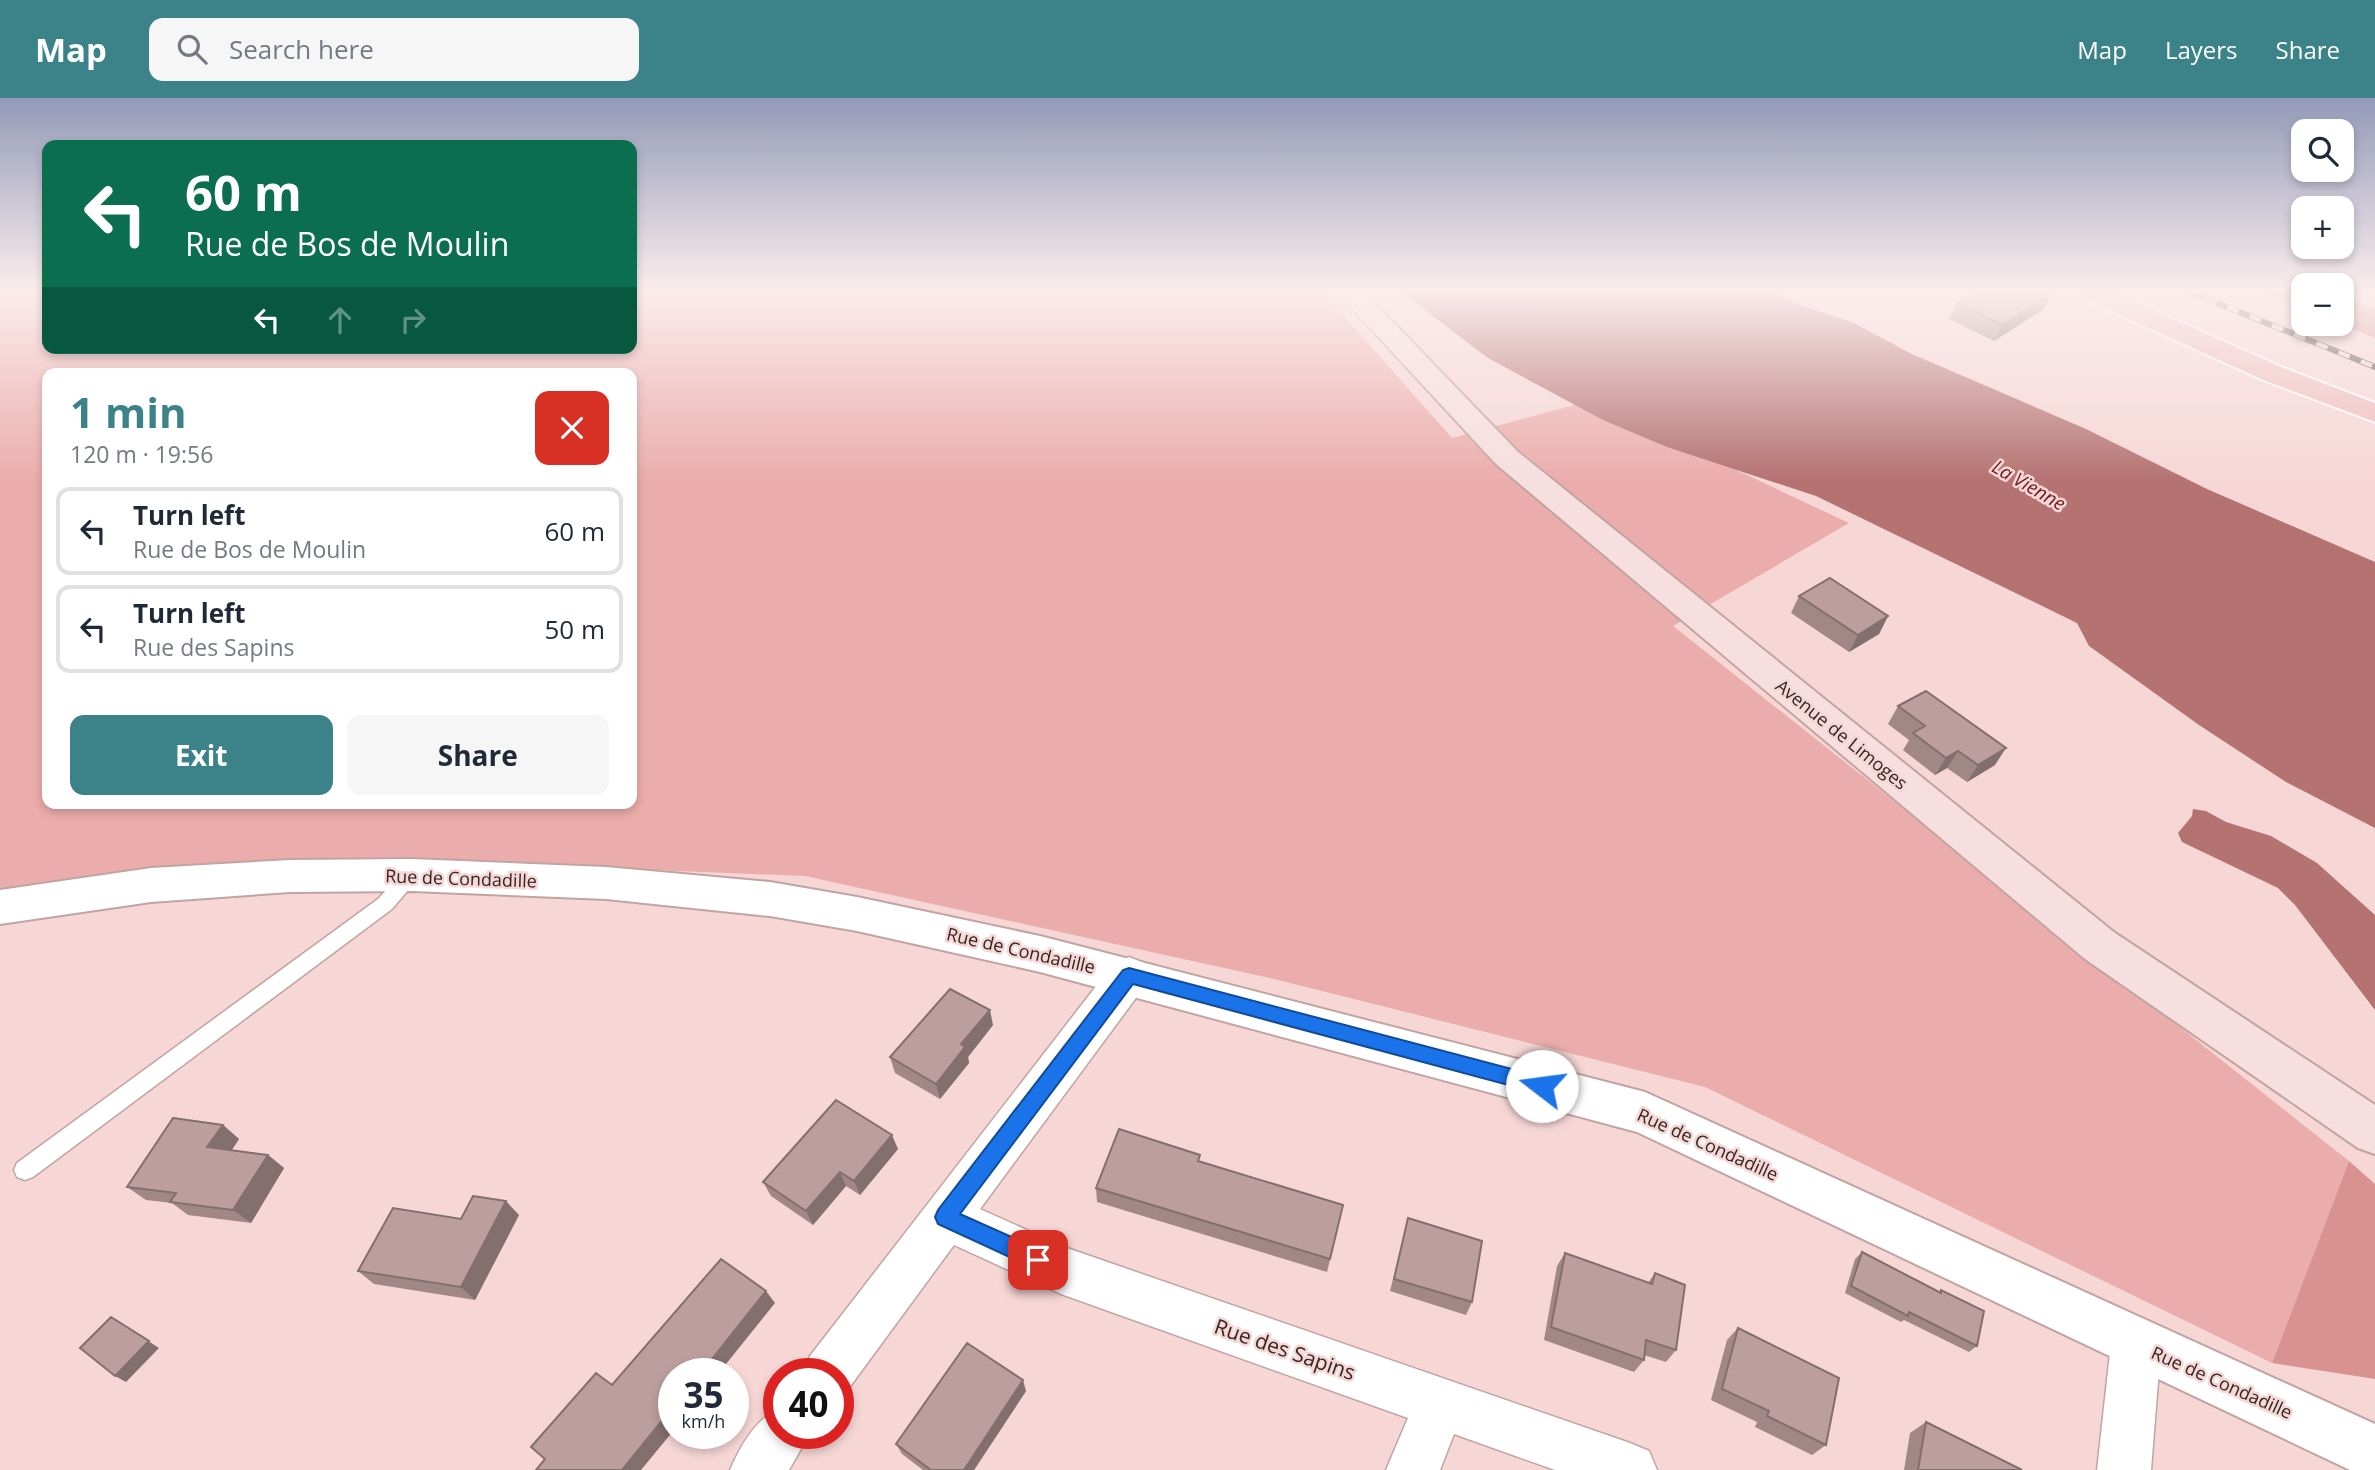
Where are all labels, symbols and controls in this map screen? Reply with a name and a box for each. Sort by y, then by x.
search box [149,18,639,81]
text: Map [35,27,107,72]
icon: search [173,30,211,68]
text: Search here [229,31,374,67]
text: Map [2077,33,2127,66]
text: Layers [2165,33,2238,66]
text: Share [2276,33,2340,66]
map controls [2291,119,2354,336]
button: search [2291,119,2354,182]
text: 60 m [185,159,302,225]
icon: left [70,168,161,259]
button: + [2291,196,2354,259]
text: Rue de Bos de Moulin [185,222,509,265]
button: − [2291,273,2354,336]
icon: left [248,301,286,339]
icon: ahead [321,301,359,339]
icon: right [394,301,432,339]
text: 1 min [70,383,187,440]
button: close [535,391,609,465]
text: 120 m · 19:56 [70,438,213,470]
water label: La Vienne [1987,454,2071,516]
text: Turn left [133,497,245,533]
icon: left [74,512,112,550]
text: 60 m [544,513,605,549]
text: Rue de Bos de Moulin [133,533,366,565]
text: Turn left [133,595,245,631]
icon: left [74,610,112,648]
text: 50 m [544,611,605,647]
text: Rue des Sapins [133,631,294,663]
street label: Avenue de Limoges [1771,673,1913,795]
button: Exit [70,715,333,795]
button: Share [347,715,609,795]
street label: Rue de Condadille [385,863,537,893]
street label: Rue de Condadille [944,921,1098,979]
position arrow [1505,1049,1579,1123]
street label: Rue de Condadille [1634,1102,1782,1186]
pin [1008,1230,1068,1290]
icon: arrive [1019,1241,1057,1279]
street label: Rue des Sapins [1211,1312,1359,1386]
street label: Rue de Condadille [2148,1340,2296,1424]
speed limit sign: 40 [763,1358,854,1449]
text: 35 [683,1371,724,1418]
text: km/h [682,1409,725,1433]

